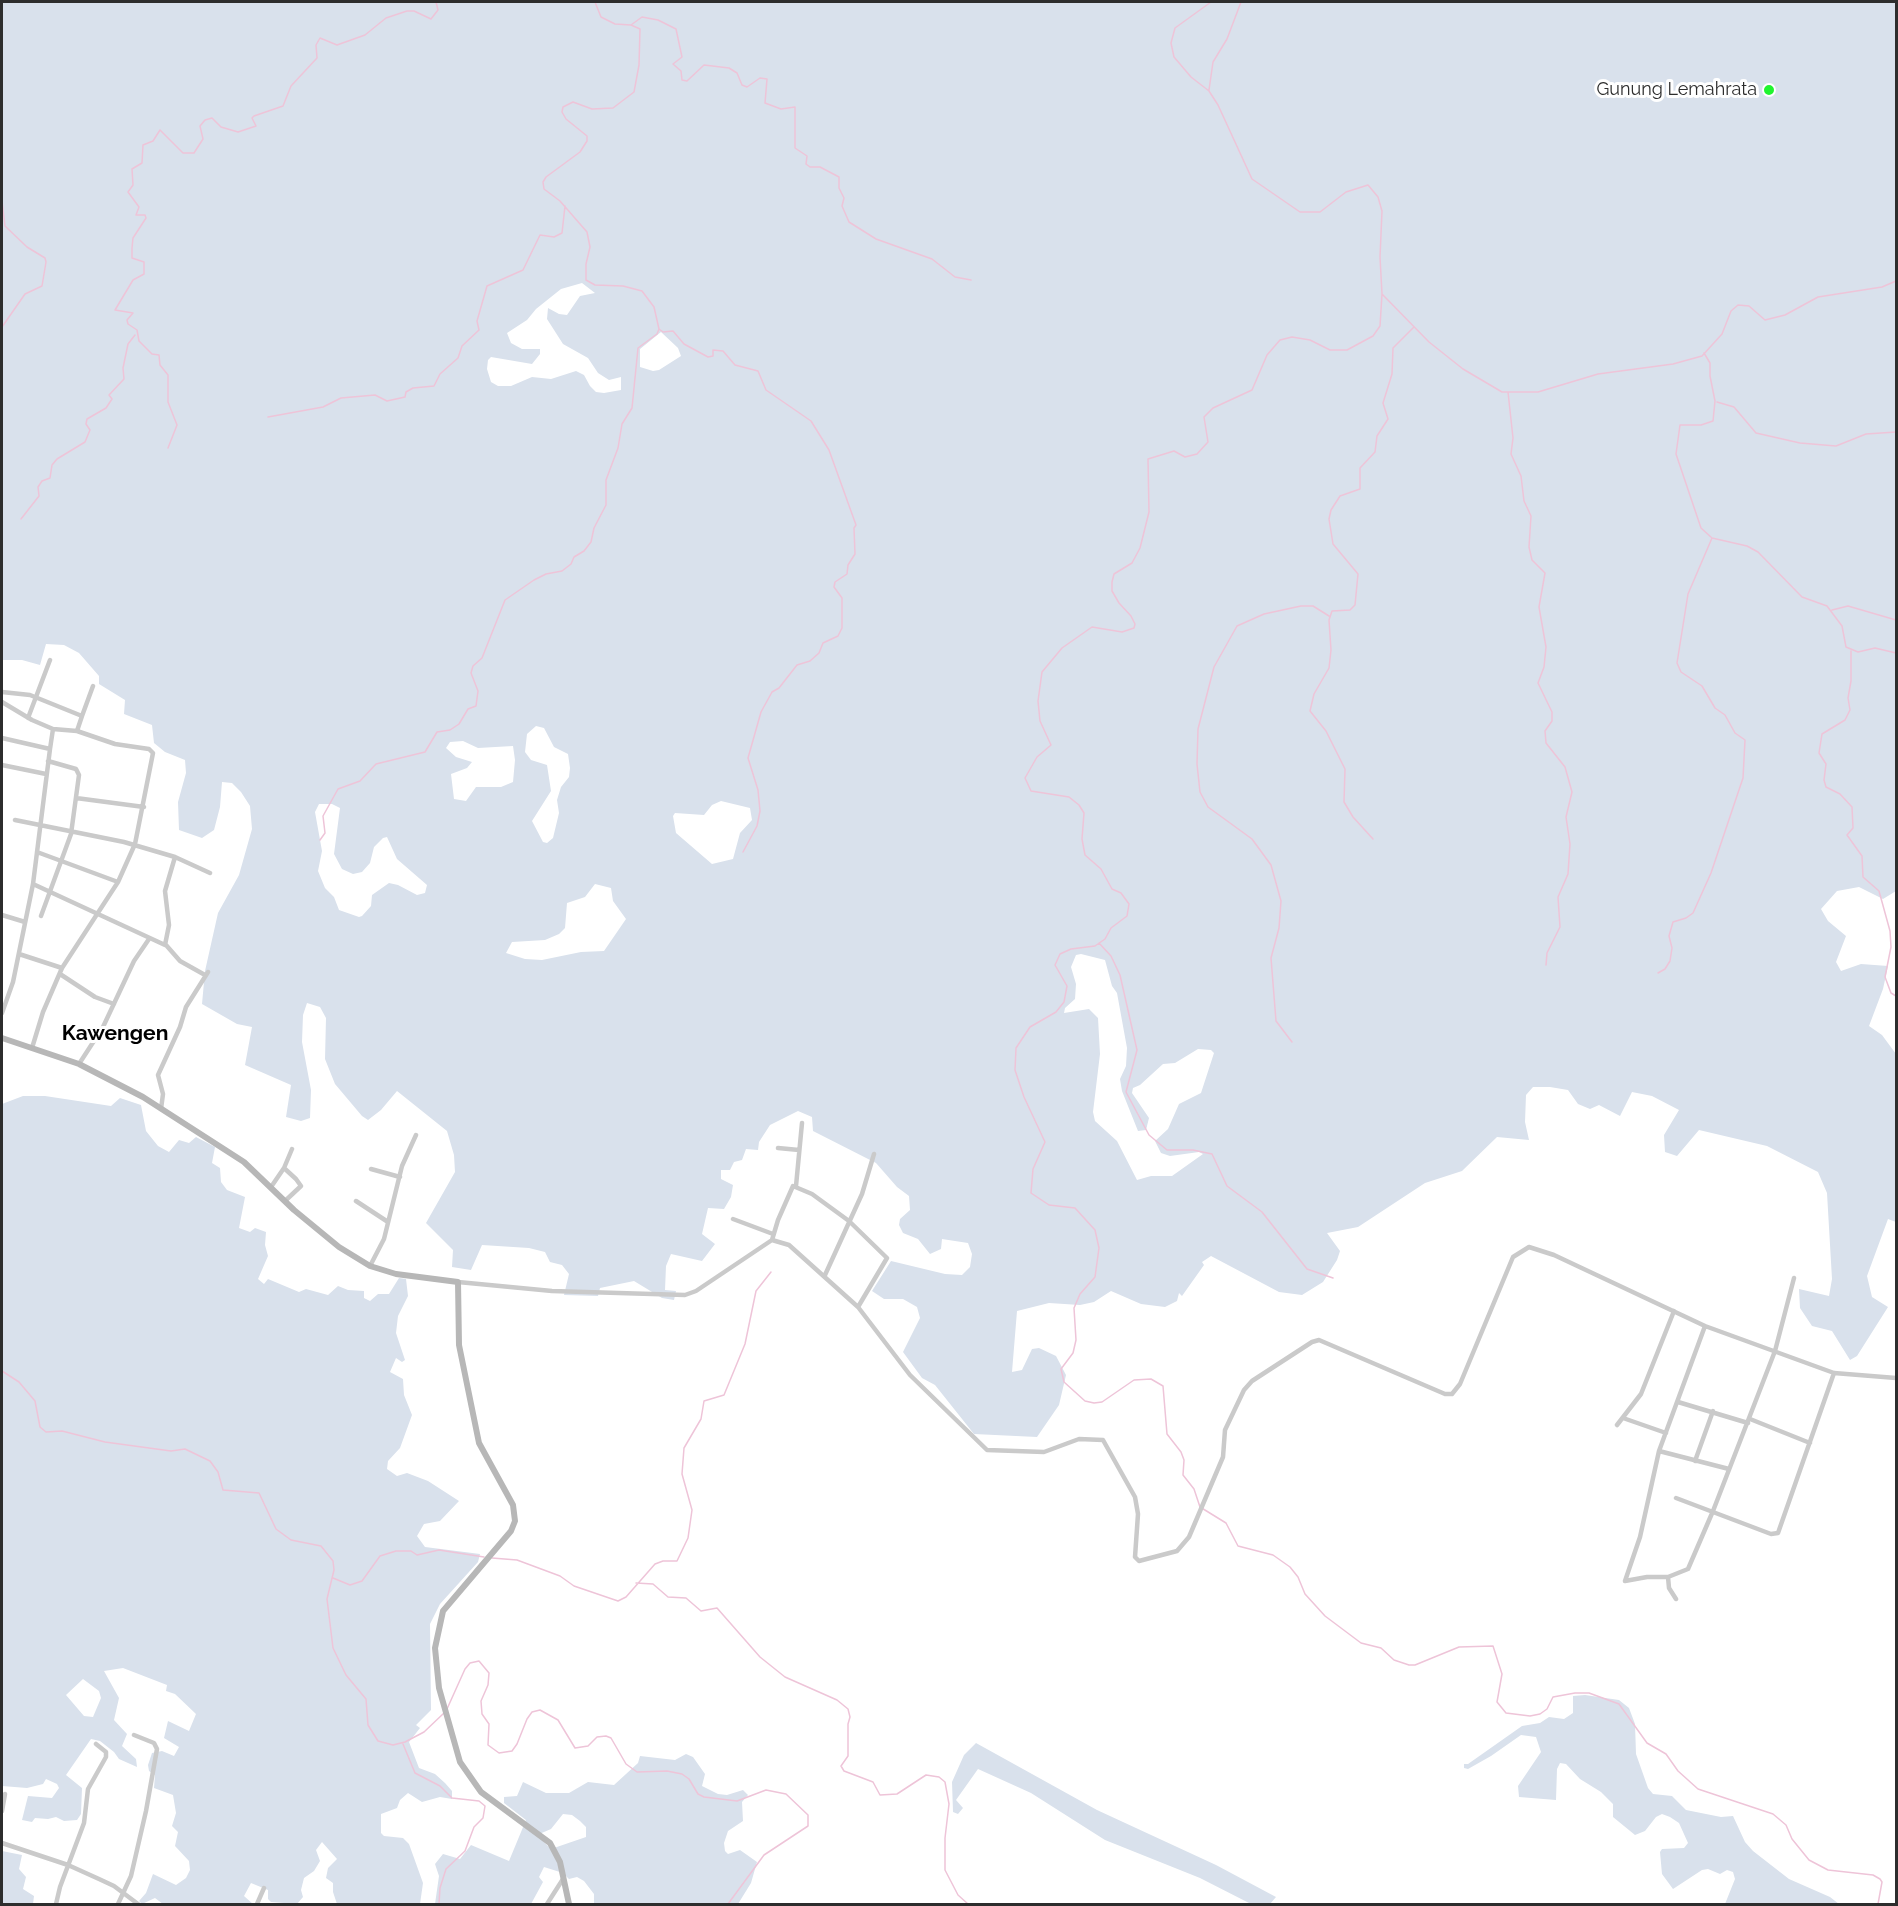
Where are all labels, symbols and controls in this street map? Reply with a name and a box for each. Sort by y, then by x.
place label: Gunung Lemahrata [1596,79,1757,101]
marker: Gunung Lemahrata [1762,83,1776,97]
district label: Kawengen [62,1021,168,1047]

